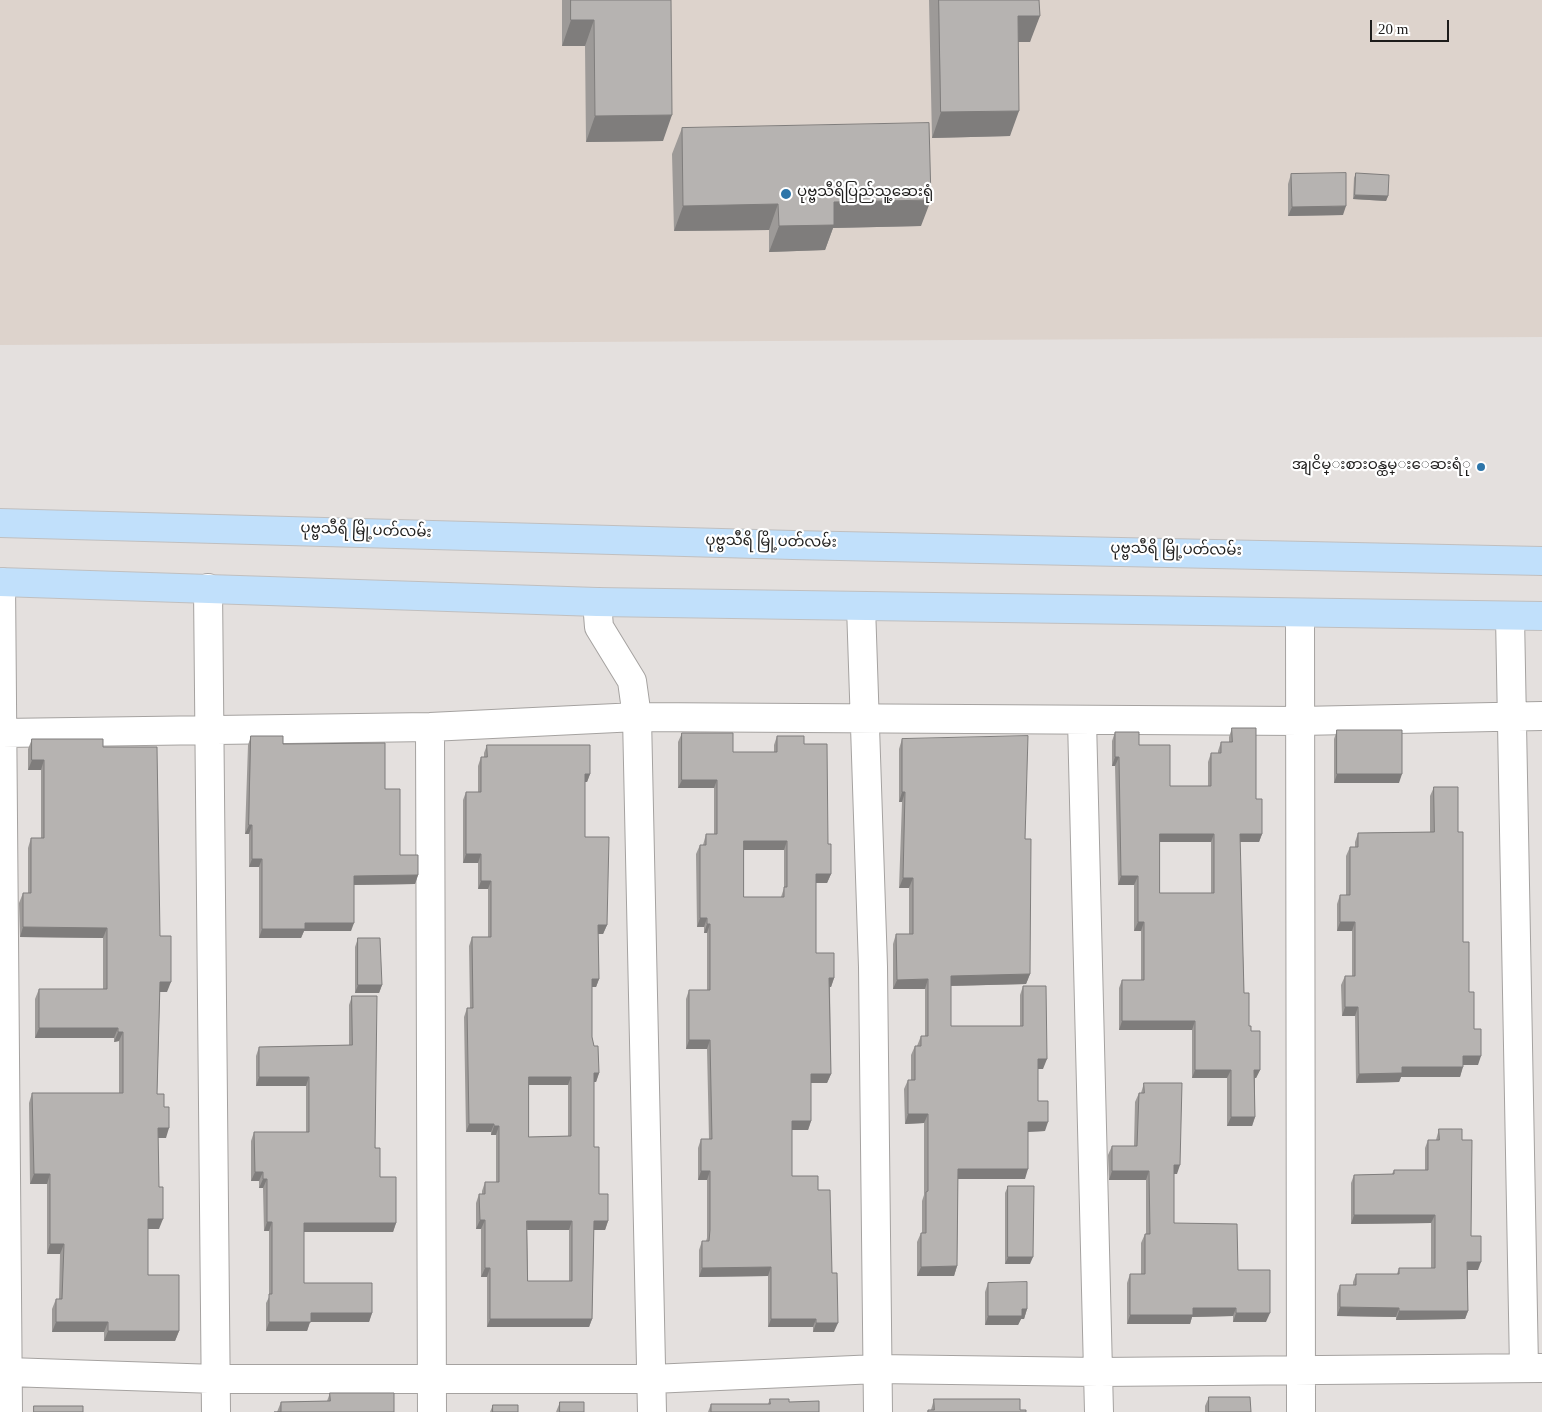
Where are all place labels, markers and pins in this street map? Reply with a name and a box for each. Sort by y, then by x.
place label: ပုဗ္ဗသီရိပြည်သူ့ဆေးရုံ [797,185,933,203]
marker: ပုဗ္ဗသီရိပြည်သူ့ဆေးရုံ [779,187,793,201]
place label: အျငိမ္းစားဝန္ထမ္းေဆးရံု [1292,458,1471,476]
marker: အျငိမ္းစားဝန္ထမ္းေဆးရံု [1475,461,1487,473]

